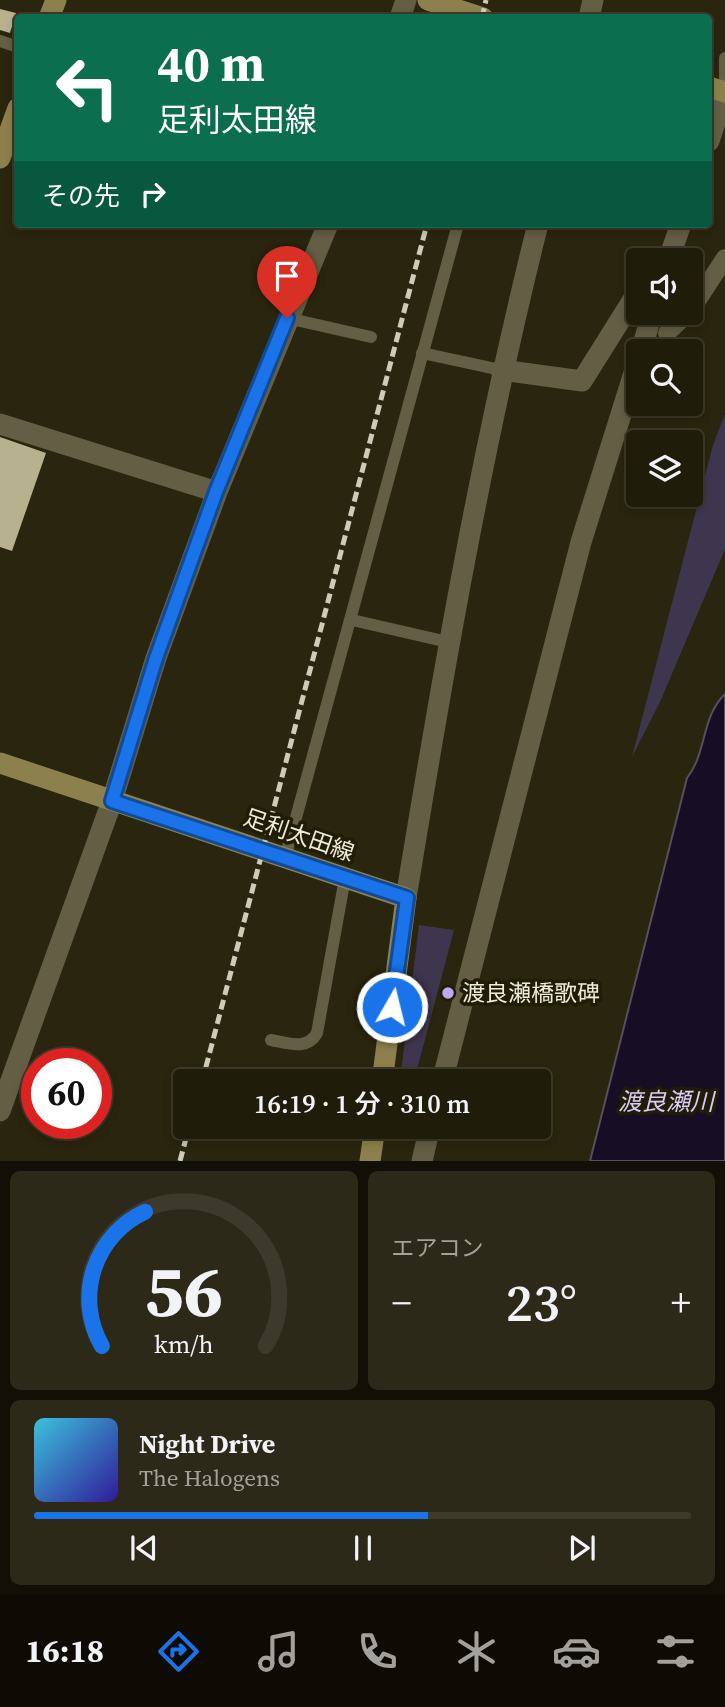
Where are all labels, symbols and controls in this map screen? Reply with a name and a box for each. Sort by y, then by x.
text: 40 m [157,30,265,97]
icon: left [42,42,133,133]
text: 足利太田線 [157,98,317,142]
icon: right [134,175,172,213]
text: その先 [42,178,120,214]
pin [257,246,317,318]
map controls [626,248,703,507]
button: sound [626,248,703,325]
icon: arrive [268,257,306,295]
button: search [626,339,703,416]
button: layers [626,430,703,507]
street label: 足利太田線 [239,801,359,869]
position arrow [355,970,429,1044]
place label: 渡良瀬橋歌碑 [462,977,600,1009]
marker: 渡良瀬橋歌碑 [440,985,456,1001]
speed limit sign: 60 [21,1048,112,1139]
water label: 渡良瀬川 [618,1085,717,1118]
text: 16:19 · 1 分 · 310 m [254,1086,470,1122]
text: エアコン [392,1232,484,1264]
text: 56 [144,1242,223,1341]
text: 23° [506,1267,577,1338]
text: − [392,1277,412,1329]
text: + [671,1277,691,1329]
text: km/h [154,1327,214,1361]
text: Night Drive [139,1426,275,1462]
text: The Halogens [139,1462,280,1494]
icon: previous [125,1529,163,1567]
icon: pause [344,1529,382,1567]
icon: next [563,1529,601,1567]
icon: directions [154,1627,203,1676]
icon: music [254,1627,303,1676]
icon: phone [353,1627,402,1676]
icon: climate [452,1627,501,1676]
icon: car [552,1627,601,1676]
icon: filters [651,1627,700,1676]
text: 16:18 [25,1629,104,1673]

